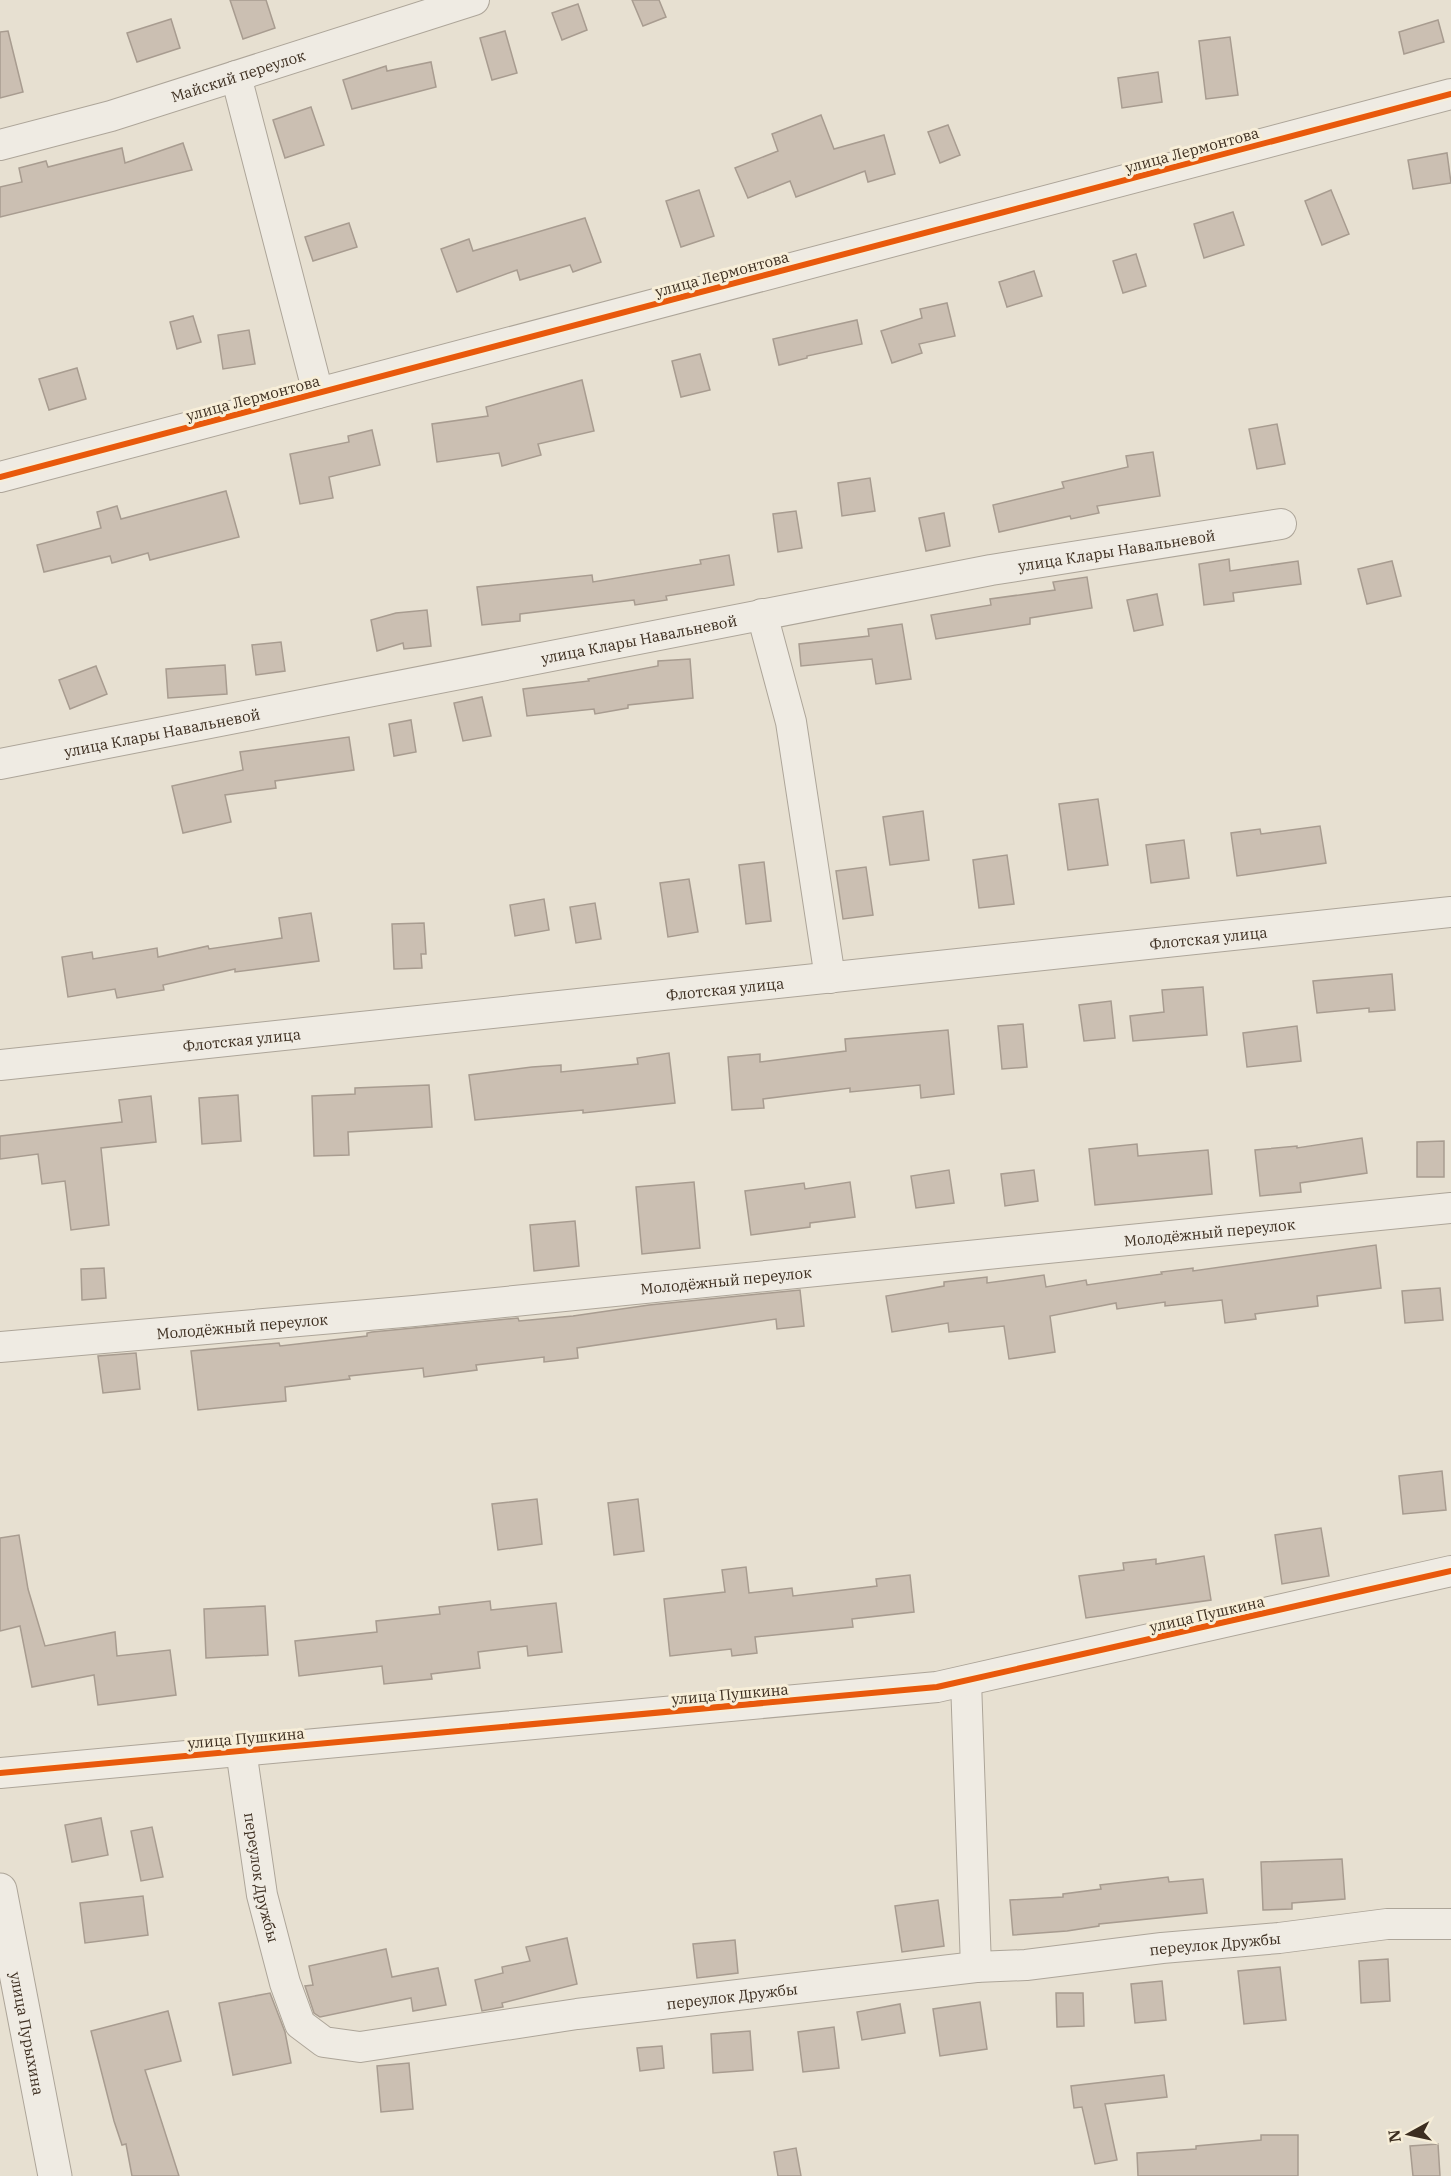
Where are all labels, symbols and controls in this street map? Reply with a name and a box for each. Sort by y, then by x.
street label: Майский переулок [168,45,308,106]
street label: улица Лермонтова [1123,123,1261,177]
street label: улица Лермонтова [653,247,791,301]
street label: улица Лермонтова [184,371,322,425]
street label: улица Клары Навальневой [1017,525,1217,575]
street label: улица Клары Навальневой [539,610,739,667]
street label: улица Клары Навальневой [62,704,262,761]
street label: Флотская улица [1148,922,1268,953]
street label: Флотская улица [665,973,785,1004]
street label: Флотская улица [182,1024,302,1055]
street label: Молодёжный переулок [1123,1214,1296,1250]
street label: Молодёжный переулок [639,1262,813,1298]
street label: Молодёжный переулок [156,1309,329,1343]
street label: улица Пушкина [1148,1592,1266,1636]
street label: улица Пушкина [671,1679,789,1709]
street label: улица Пушкина [187,1723,305,1753]
street label: переулок Дружбы [241,1811,283,1944]
street label: переулок Дружбы [1148,1928,1282,1959]
street label: улица Пурыхина [6,1970,49,2097]
street label: переулок Дружбы [665,1979,799,2013]
north arrow [1379,2104,1439,2164]
text: N [1383,2128,1405,2144]

